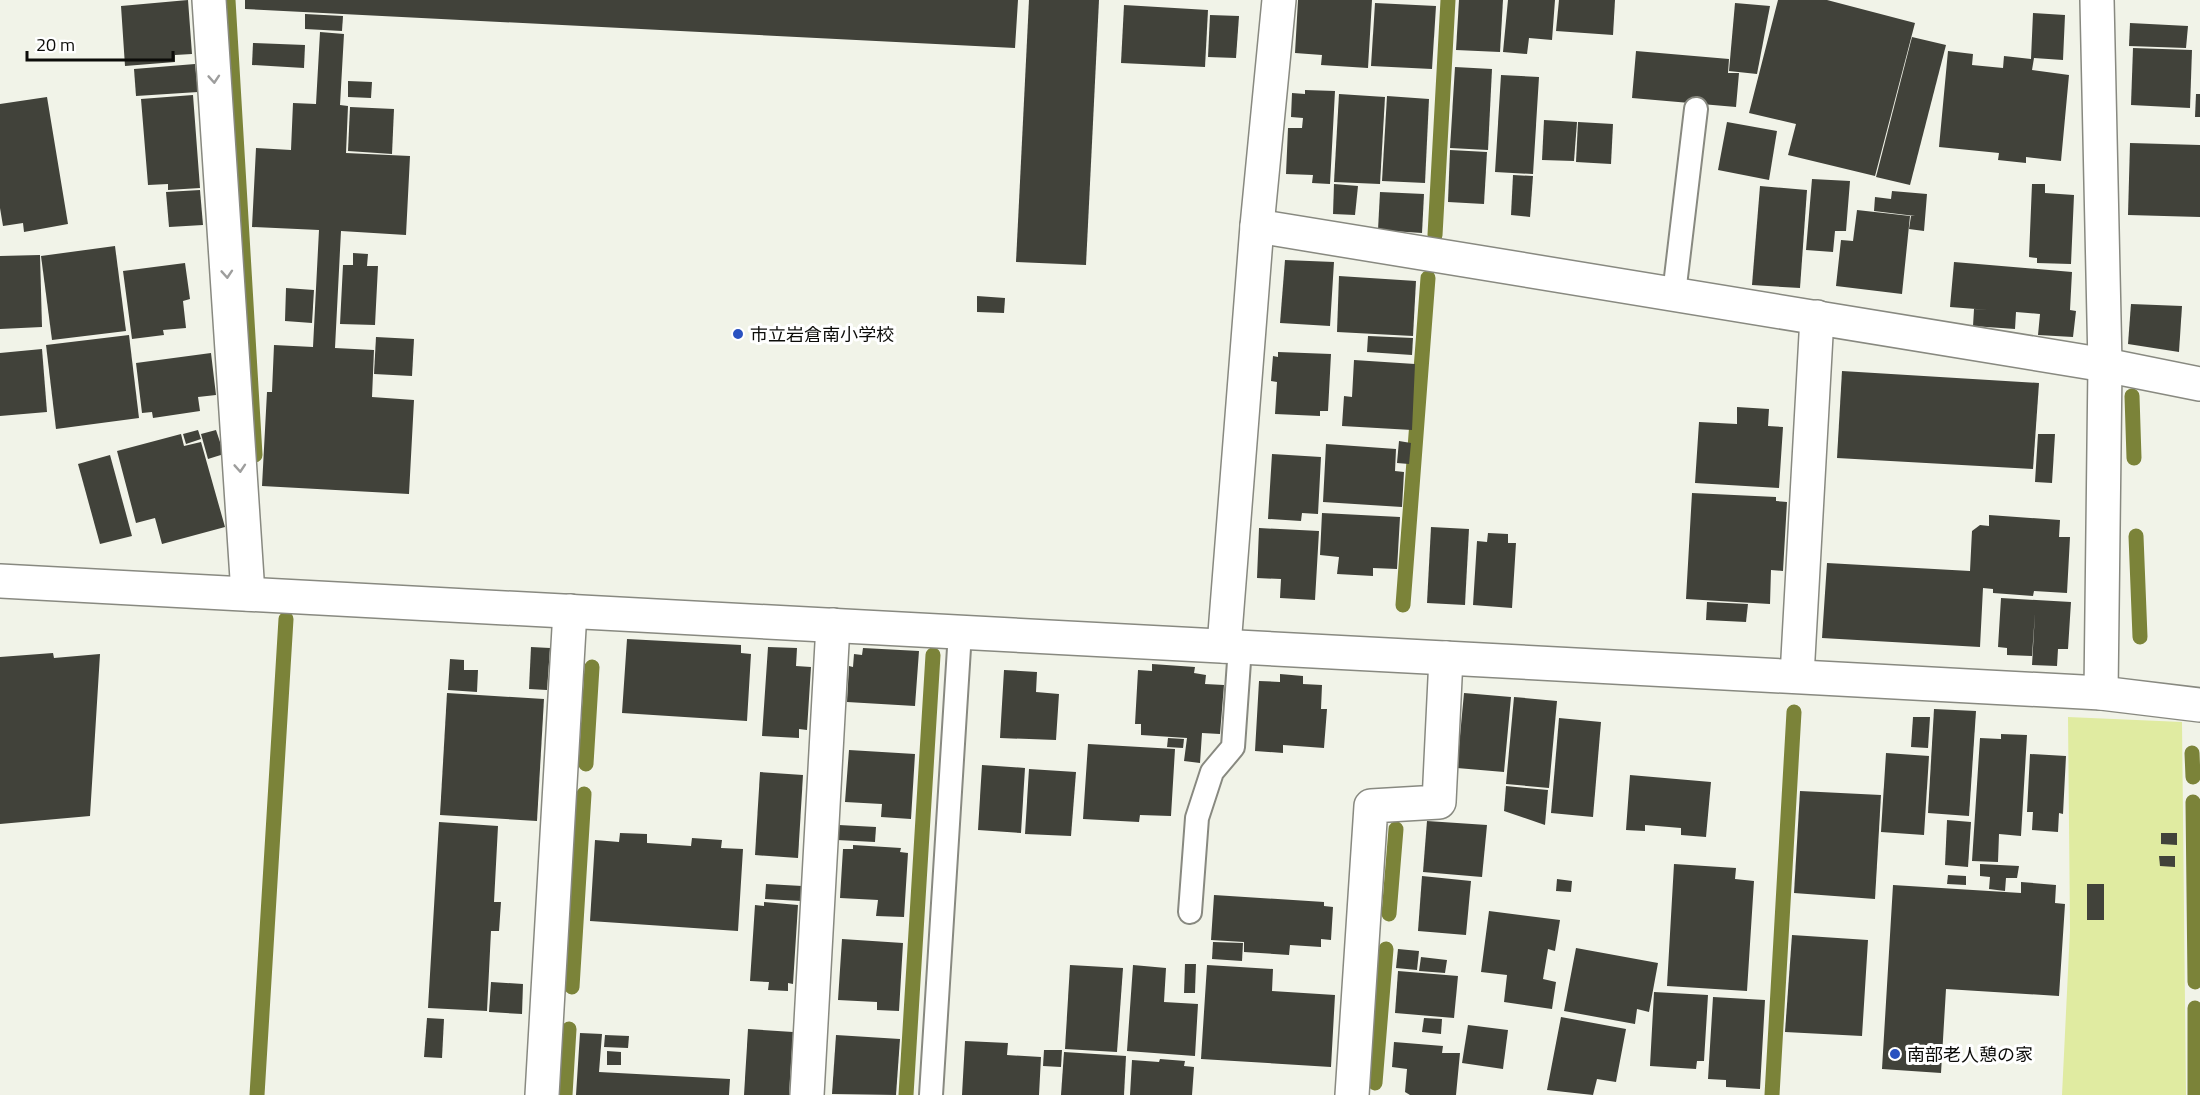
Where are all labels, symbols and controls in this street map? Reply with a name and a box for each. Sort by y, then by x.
scale bar [27,24,172,62]
text: 20 m [36,31,75,58]
one-way arrow [207,75,220,84]
one-way arrow [220,269,233,278]
place label: 市立岩倉南小学校 [750,321,894,348]
marker: 市立岩倉南小学校 [731,327,745,341]
one-way arrow [233,464,246,473]
place label: 南部老人憩の家 [1907,1041,2033,1068]
marker: 南部老人憩の家 [1888,1047,1902,1061]

